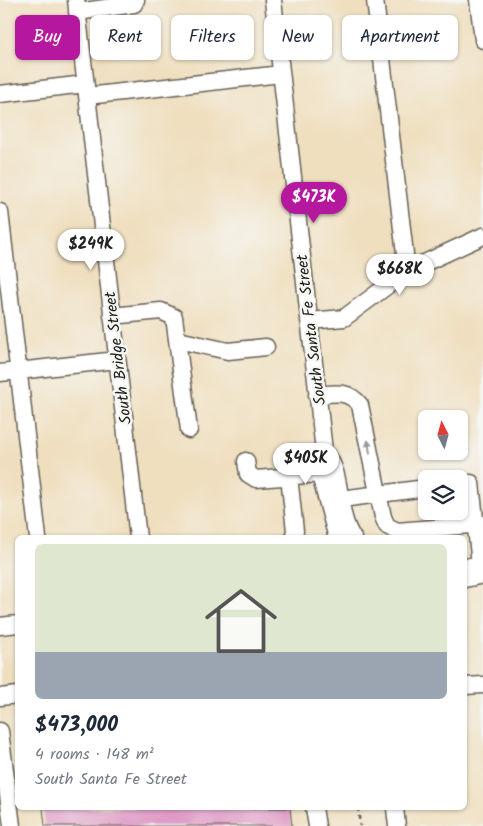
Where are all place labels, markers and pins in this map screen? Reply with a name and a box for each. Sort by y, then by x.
pin: $473K [279,182,349,224]
pin: $249K [56,228,126,271]
pin: $668K [365,254,435,296]
pin: $405K [271,442,341,485]

